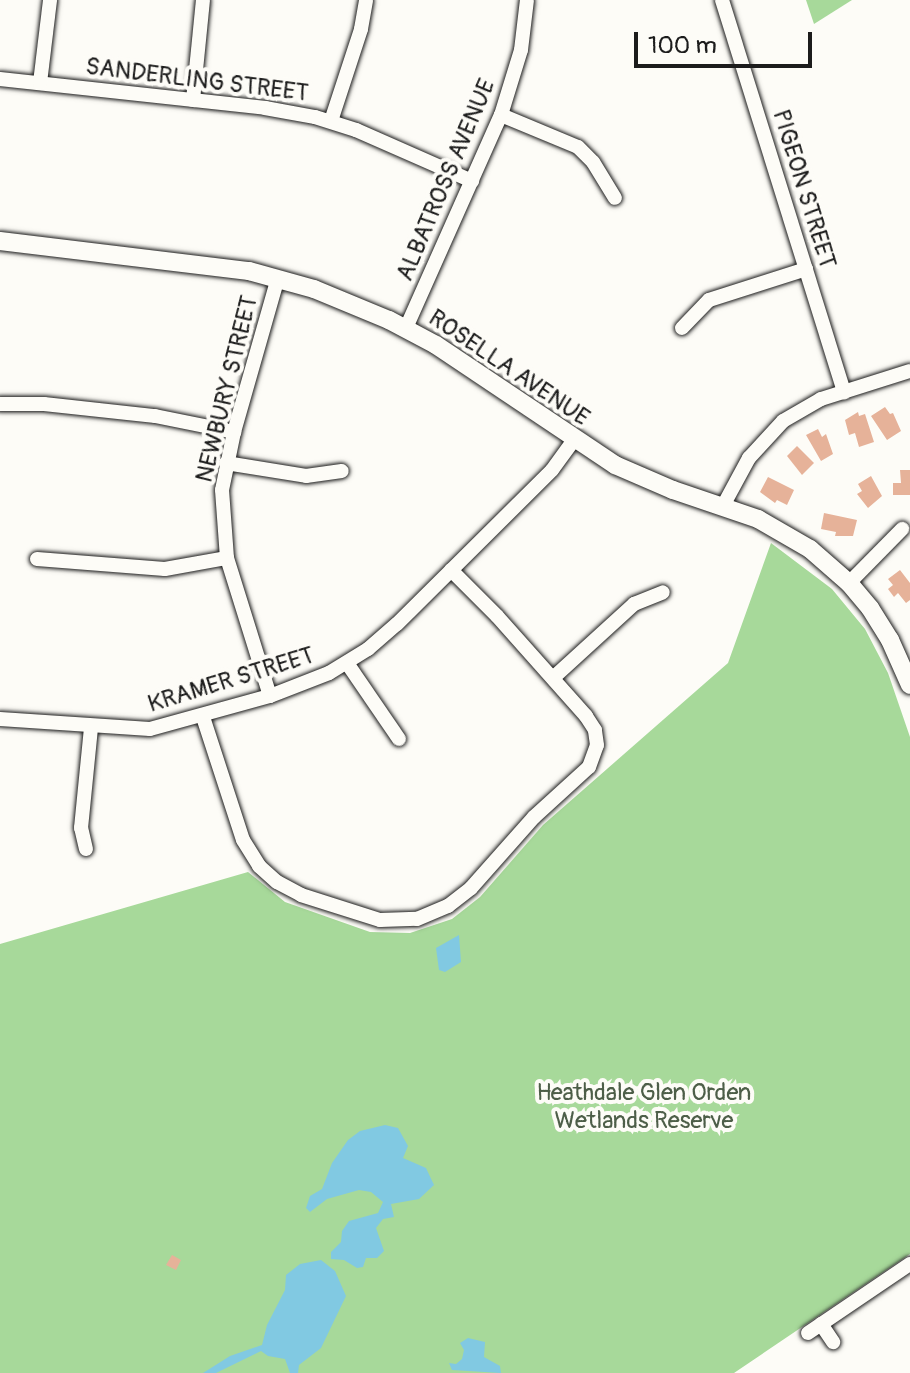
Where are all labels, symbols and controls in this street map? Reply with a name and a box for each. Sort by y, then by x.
scale bar [638,16,816,66]
text: 100 m [648,31,717,60]
street label: SANDERLING STREET [84,52,310,108]
street label: ALBATROSS AVENUE [390,75,502,285]
street label: PIGEON STREET [766,106,842,272]
street label: NEWBURY STREET [190,293,264,485]
street label: ROSELLA AVENUE [423,304,595,432]
street label: KRAMER STREET [144,641,318,719]
park label: Heathdale Glen Orden Wetlands Reserve [537,1079,751,1135]

